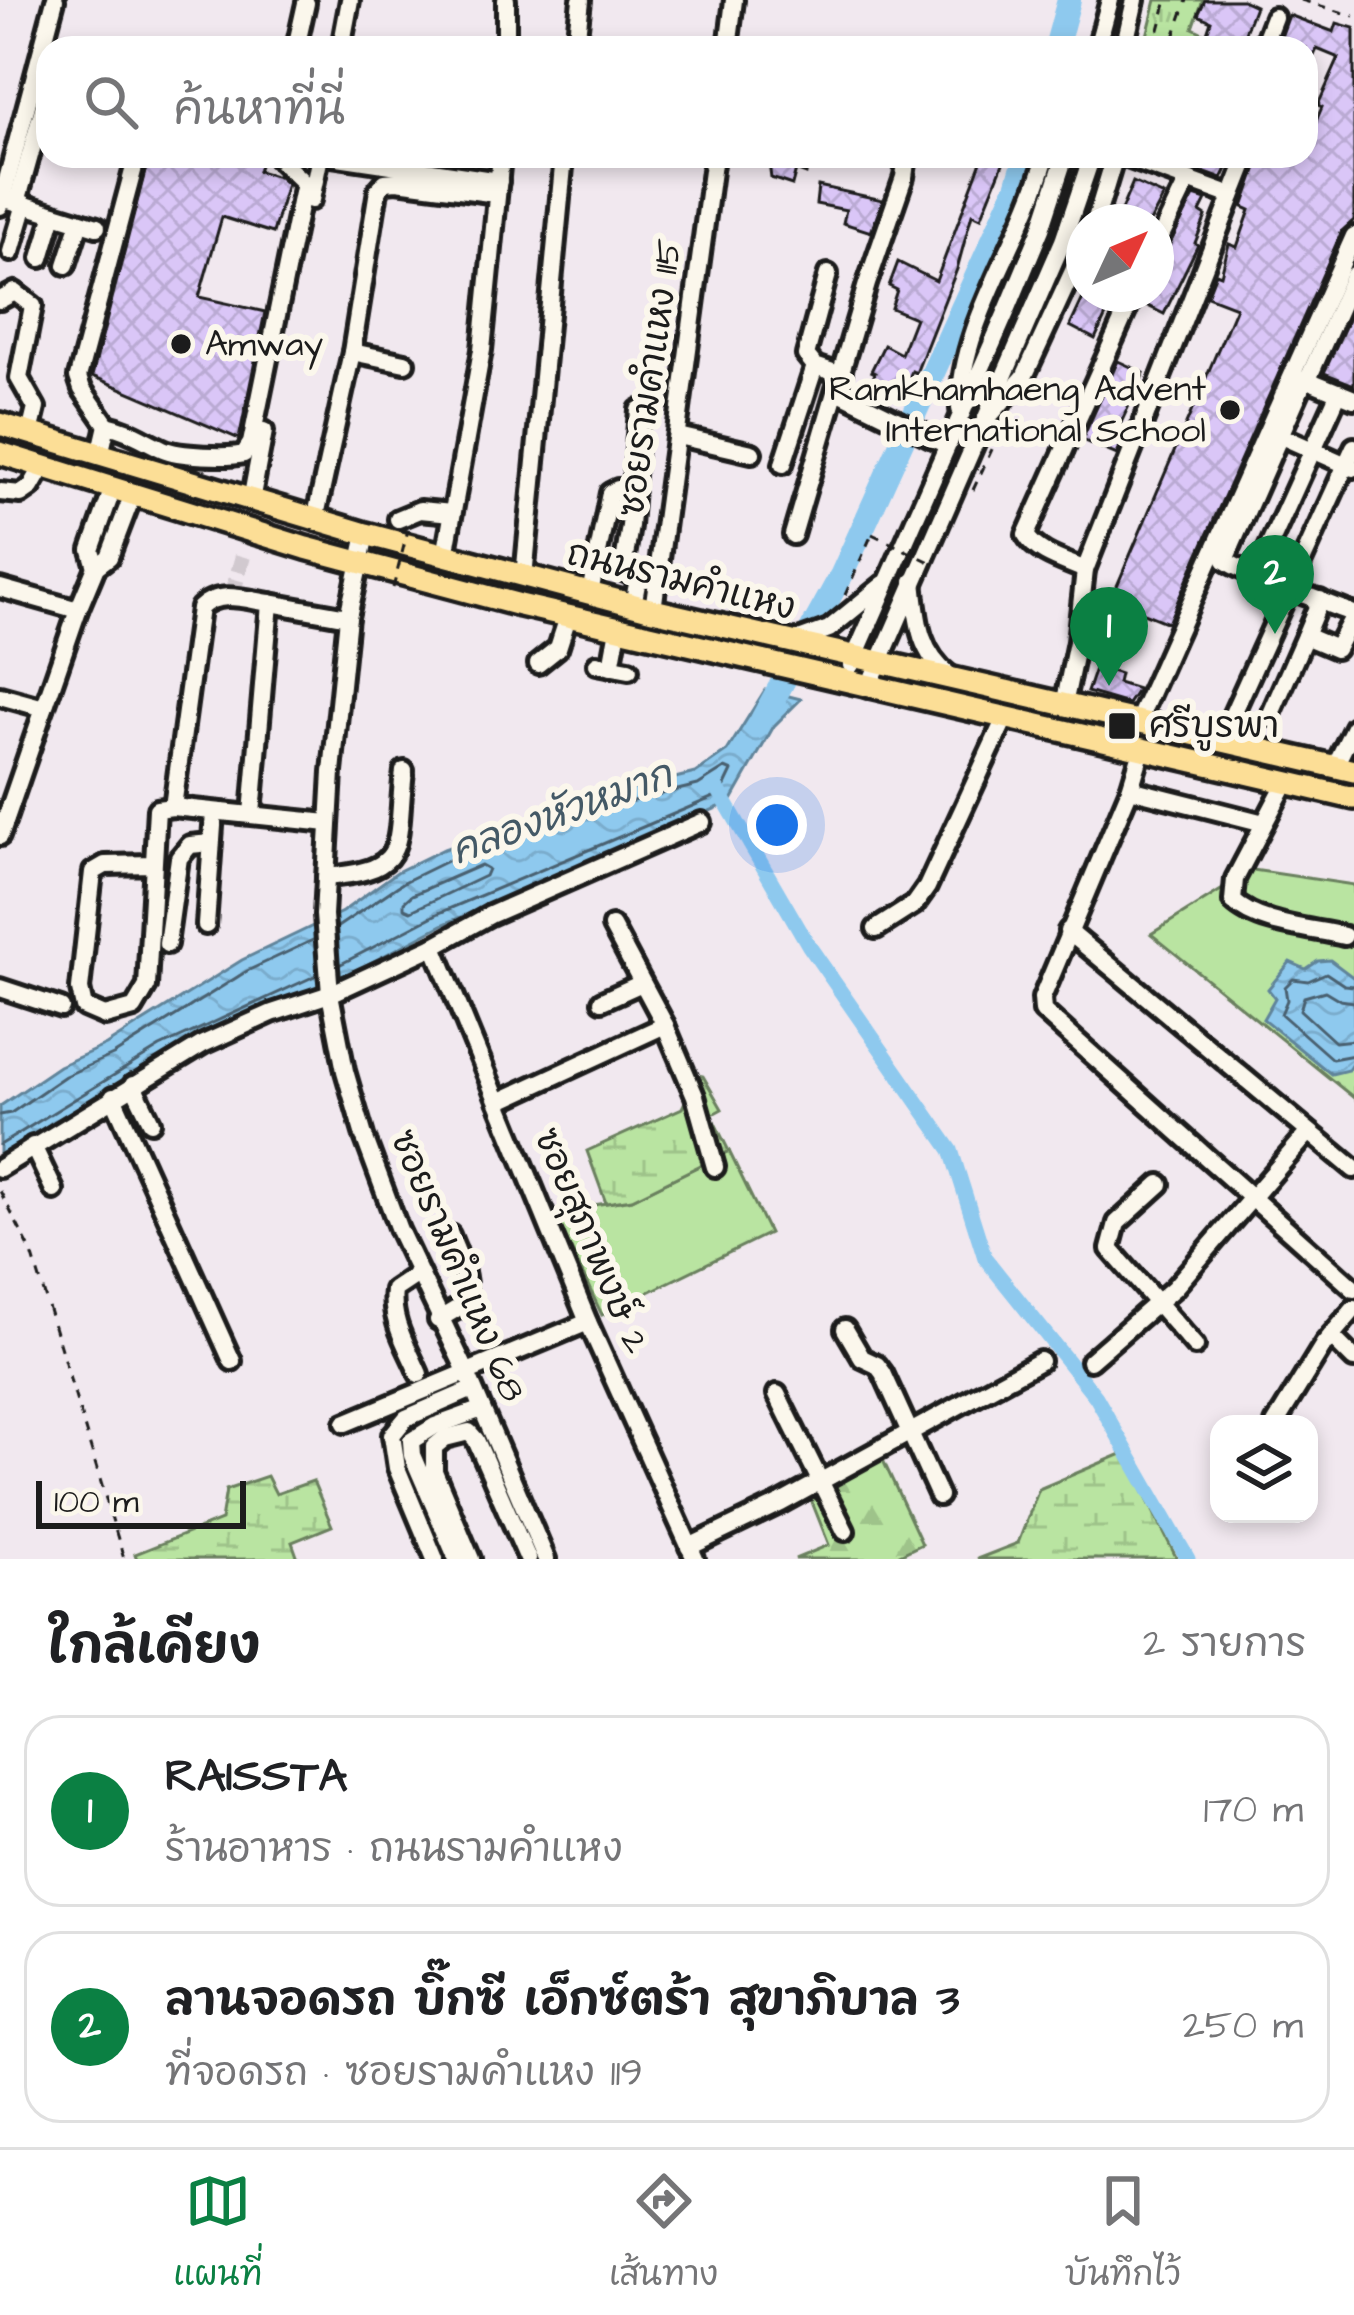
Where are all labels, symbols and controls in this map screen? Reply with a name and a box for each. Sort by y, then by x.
search box [36,36,1318,168]
icon: search [78,69,144,135]
text: ค้นหาที่นี่ [174,80,345,142]
north arrow [1066,204,1174,312]
street label: ซอยรามคำแหง 115 [606,236,696,520]
place label: Amway [205,319,324,370]
marker: Amway [168,331,194,357]
place label: Ramkhamhaeng Advent International School [829,364,1206,456]
marker: Ramkhamhaeng Advent International School [1217,397,1243,423]
street label: ถนนรามคำแหง [561,528,801,634]
pin: 2 [1236,535,1314,634]
pin: 1 [1070,587,1148,686]
place label: ศรีบูรพา [1149,701,1279,752]
marker: ศรีบูรพา [1106,710,1138,742]
water label: คลองหัวหมาก [444,748,682,879]
your location [747,795,807,855]
street label: ซอยสุภาพงษ์ 2 [521,1120,662,1362]
street label: ซอยรามคำแหง 68 [377,1122,537,1410]
map controls [1210,1415,1318,1523]
button: layers [1210,1415,1318,1523]
scale bar [36,1475,246,1528]
text: 100 m [54,1479,139,1525]
text: ใกล้เคียง [48,1612,260,1683]
text: 2 รายการ [1143,1618,1306,1672]
text: RAISSTA [165,1746,347,1808]
text: 1 [88,1784,93,1838]
text: 170 m [1203,1784,1303,1838]
text: ร้านอาหาร · ถนนรามคำแหง [165,1823,623,1877]
text: ลานจอดรถ บิ๊กซี เอ็กซ์ตร้า สุขาภิบาล 3 [165,1970,959,2032]
text: 2 [79,2000,101,2054]
text: 250 m [1182,2000,1303,2054]
text: ที่จอดรถ · ซอยรามคำแหง 119 [165,2047,643,2101]
tab: แผนที่ [173,2168,262,2298]
tab: เส้นทาง [609,2168,718,2298]
tab: บันทึกไว้ [1065,2168,1181,2298]

